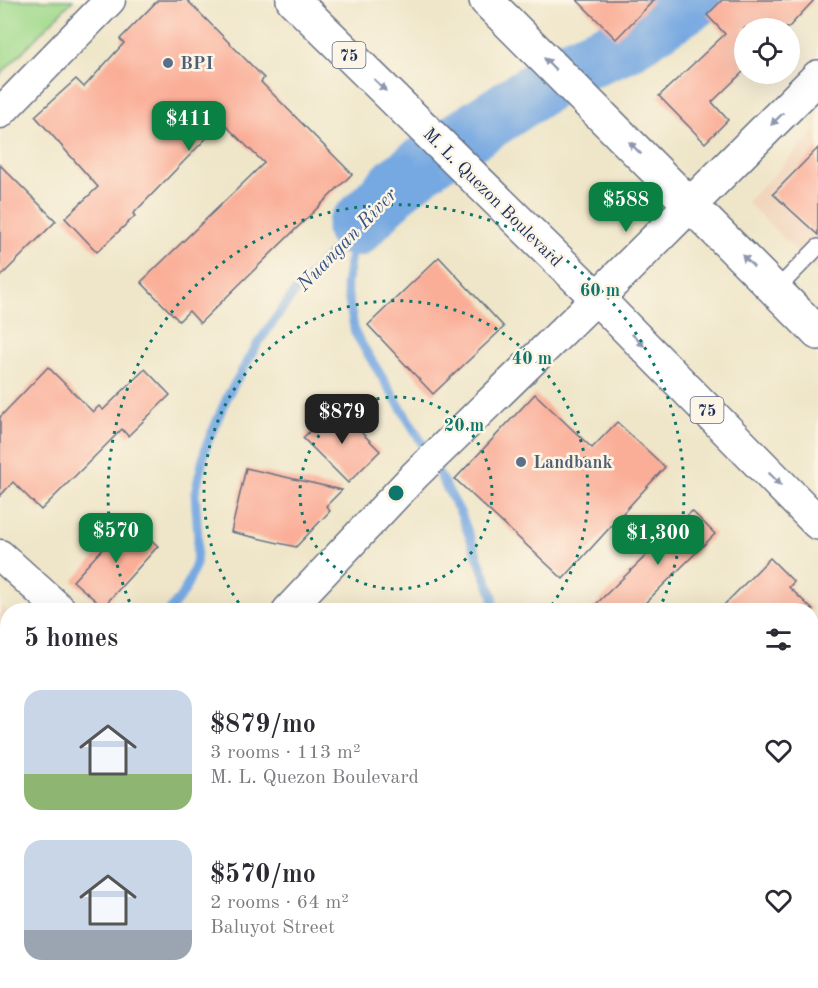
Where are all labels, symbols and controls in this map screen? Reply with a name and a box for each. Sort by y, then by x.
map controls [734,18,800,84]
button: locate [734,18,800,84]
road number: 75 [332,42,366,68]
place label: BPI [180,55,213,73]
marker: BPI [161,56,175,70]
one-way arrow [544,57,558,71]
one-way arrow [373,78,387,92]
pin: $411 [153,101,225,152]
text: $411 [166,110,212,130]
one-way arrow [770,111,784,125]
street label: M. L. Quezon Boulevard [419,125,565,271]
one-way arrow [629,141,643,155]
pin: $588 [590,182,662,233]
water label: Nuangan River [293,185,401,296]
text: $588 [603,191,649,211]
one-way arrow [741,255,755,269]
text: 60 m [580,282,620,300]
one-way arrow [631,332,645,347]
text: 40 m [512,350,552,368]
pin: $879 [306,394,378,445]
road number: 75 [690,397,724,423]
text: $879 [319,403,365,423]
text: 20 m [444,417,484,435]
place label: Landbank [533,454,613,472]
marker: Landbank [514,455,528,469]
one-way arrow [767,471,781,485]
centre of rings [386,483,406,503]
pin: $570 [80,513,152,564]
pin: $1,300 [609,515,707,566]
text: $570 [93,522,139,542]
text: $1,300 [626,524,690,544]
icon: filters [762,623,795,656]
text: 5 homes [24,626,118,652]
text: $879/mo [210,712,316,738]
icon: home [72,714,144,786]
icon: heart [762,734,795,767]
text: 3 rooms · 113 m² [210,743,360,763]
text: M. L. Quezon Boulevard [210,768,419,788]
text: $570/mo [210,862,316,888]
icon: home [72,864,144,936]
icon: heart [762,884,795,917]
text: 2 rooms · 64 m² [210,893,349,913]
text: Baluyot Street [210,918,335,938]

